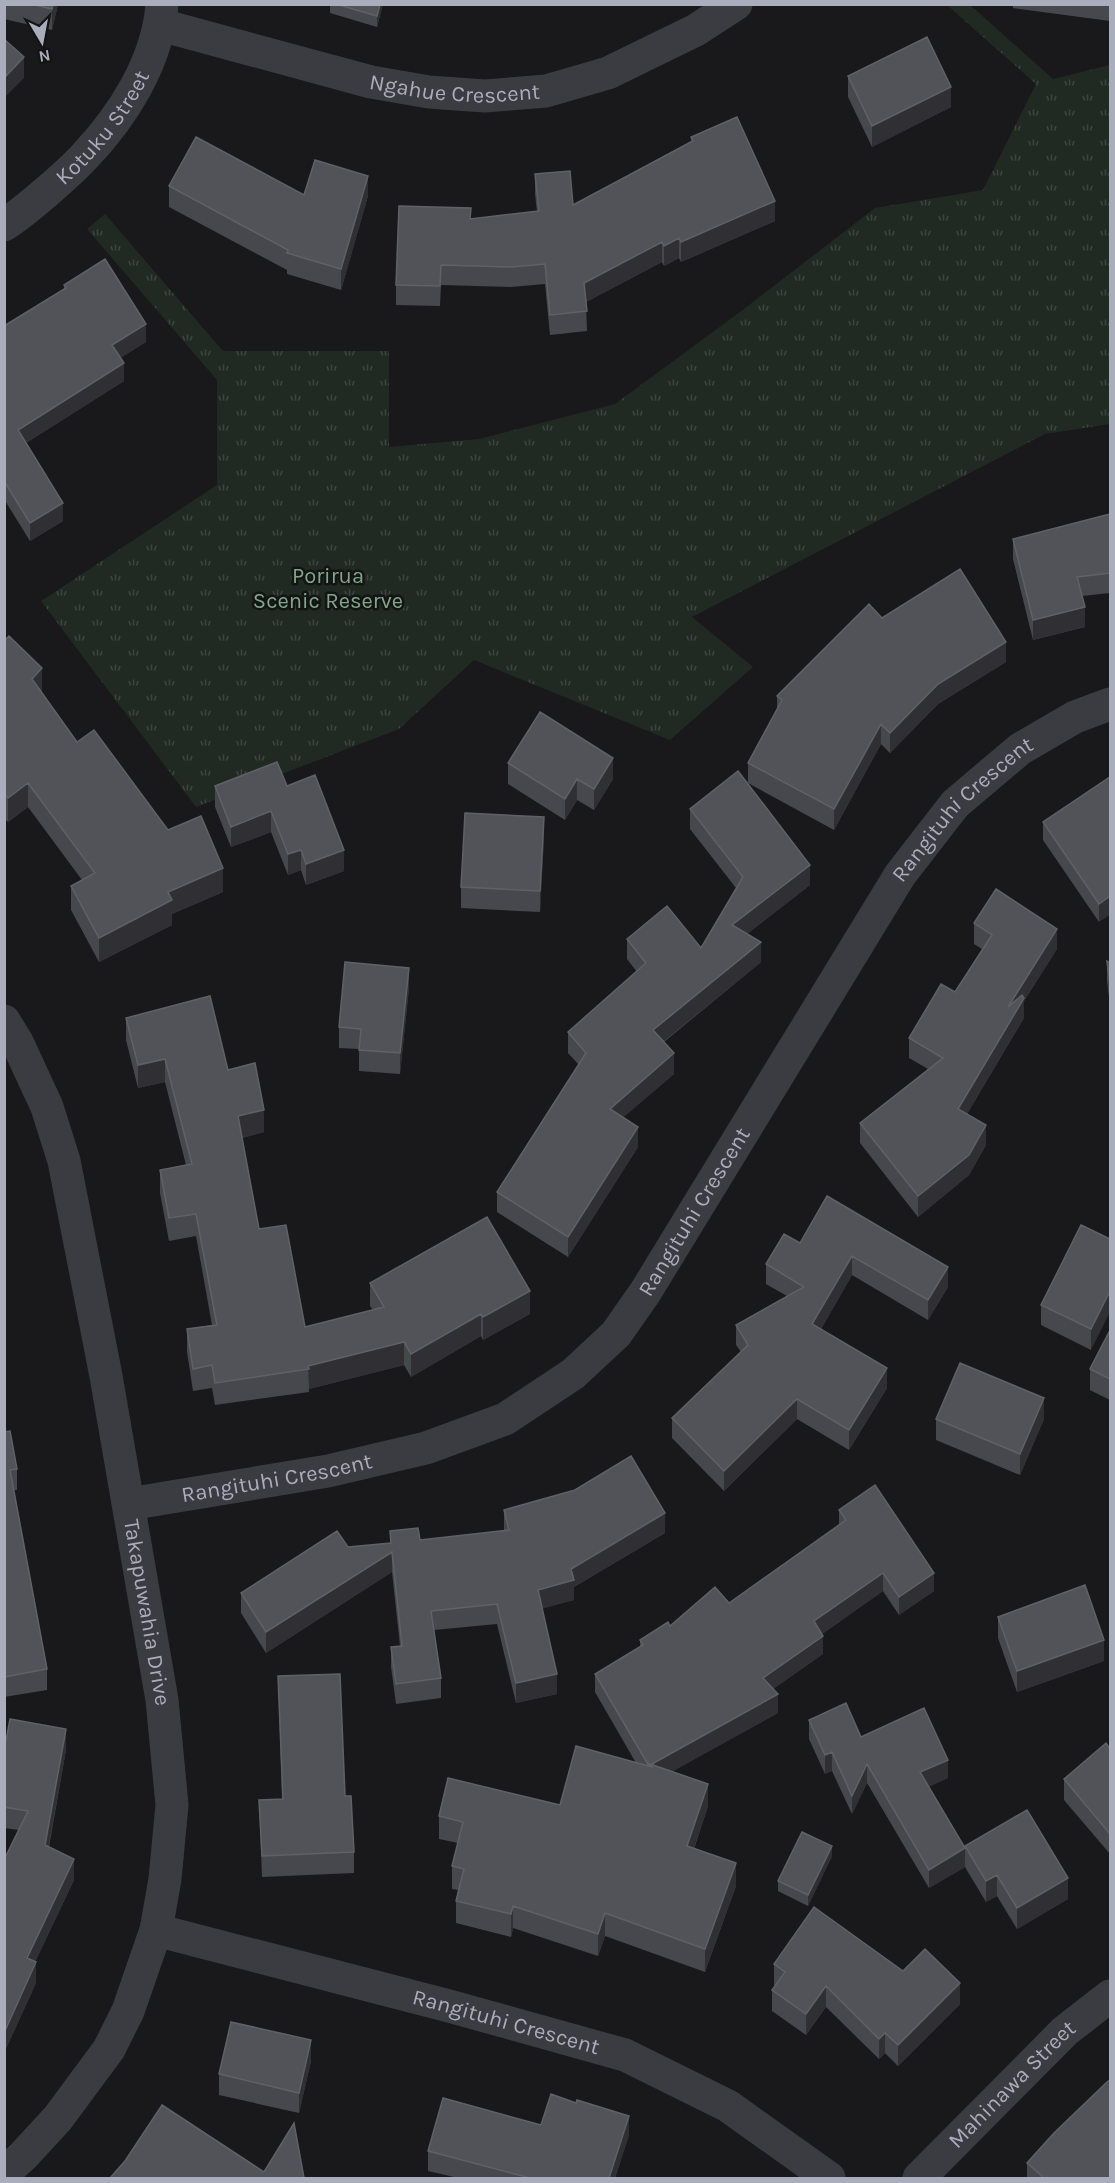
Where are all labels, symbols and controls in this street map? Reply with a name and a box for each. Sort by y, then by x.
north arrow [12,12,72,72]
text: N [37,46,52,67]
street label: Kotuku Street [50,66,155,190]
street label: Ngahue Crescent [368,69,541,109]
park label: Porirua Scenic Reserve [253,563,403,614]
street label: Rangituhi Crescent [887,731,1038,887]
street label: Rangituhi Crescent [633,1123,756,1301]
street label: Rangituhi Crescent [180,1448,375,1508]
street label: Takapuwahia Drive [118,1517,176,1708]
street label: Rangituhi Crescent [410,1984,603,2060]
street label: Mahinawa Street [943,2015,1081,2154]

